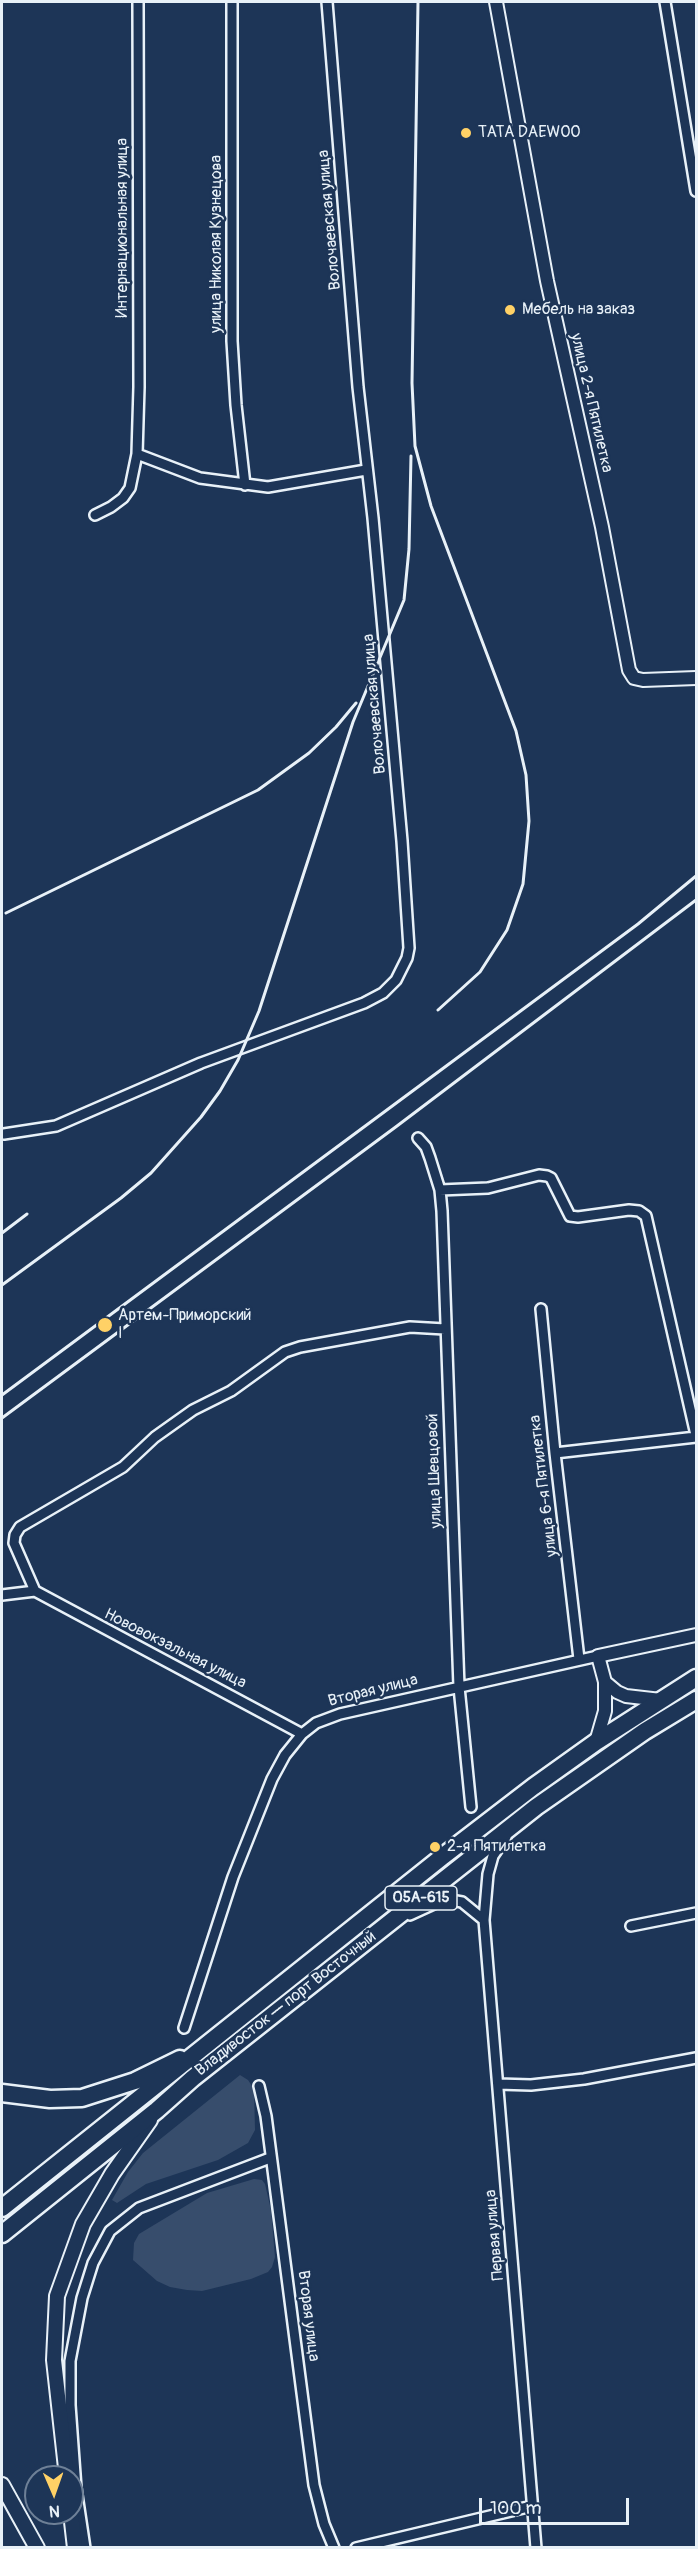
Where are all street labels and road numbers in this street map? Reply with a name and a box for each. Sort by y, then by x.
street label: Интернациональная улица [113,138,133,318]
street label: Волочаевская улица [314,149,346,291]
street label: улица Николая Кузнецова [207,155,227,333]
street label: улица 2-я Пятилетка [566,331,616,475]
street label: Волочаевская улица [359,633,391,775]
street label: улица Шевцовой [423,1413,447,1529]
street label: улица 6-я Пятилетка [526,1414,562,1558]
street label: Нововокзальная улица [101,1605,249,1693]
street label: Вторая улица [326,1671,420,1711]
road number: 05А-615 [385,1886,457,1910]
street label: Владивосток — порт Восточный [192,1927,380,2081]
street label: Первая улица [481,2189,509,2281]
street label: Вторая улица [293,2269,323,2363]

